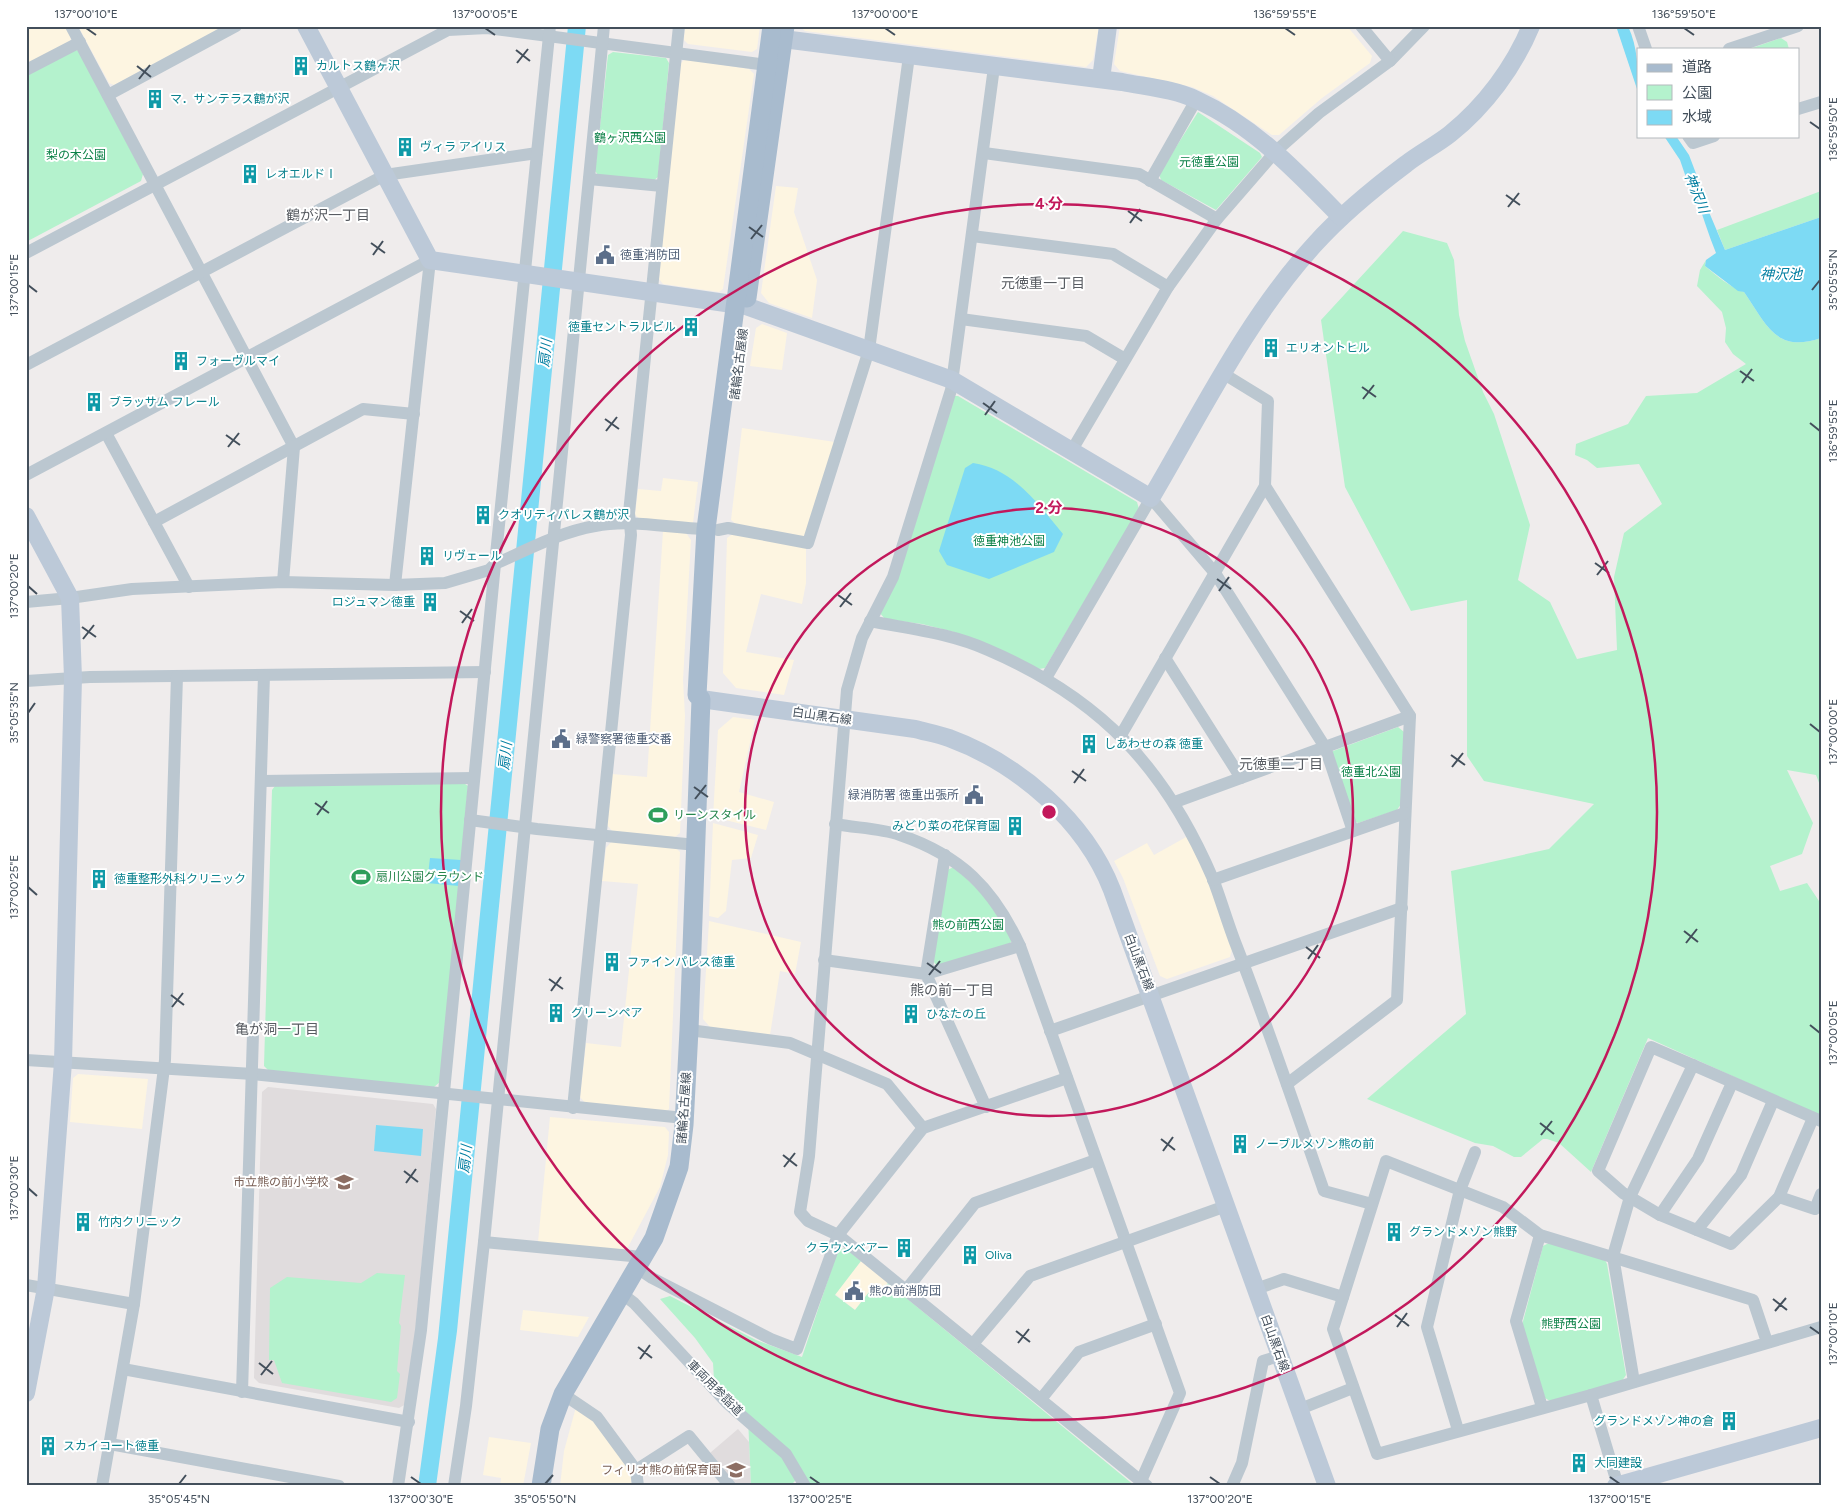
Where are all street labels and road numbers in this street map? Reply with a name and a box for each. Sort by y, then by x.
street label: 諸輪名古屋線 [728,327,750,401]
street label: 白山黒石線 [791,705,853,727]
street label: 白山黒石線 [1122,931,1156,993]
street label: 諸輪名古屋線 [675,1072,693,1144]
street label: 白山黒石線 [1258,1312,1292,1374]
street label: 車両用参詣道 [685,1358,745,1418]

